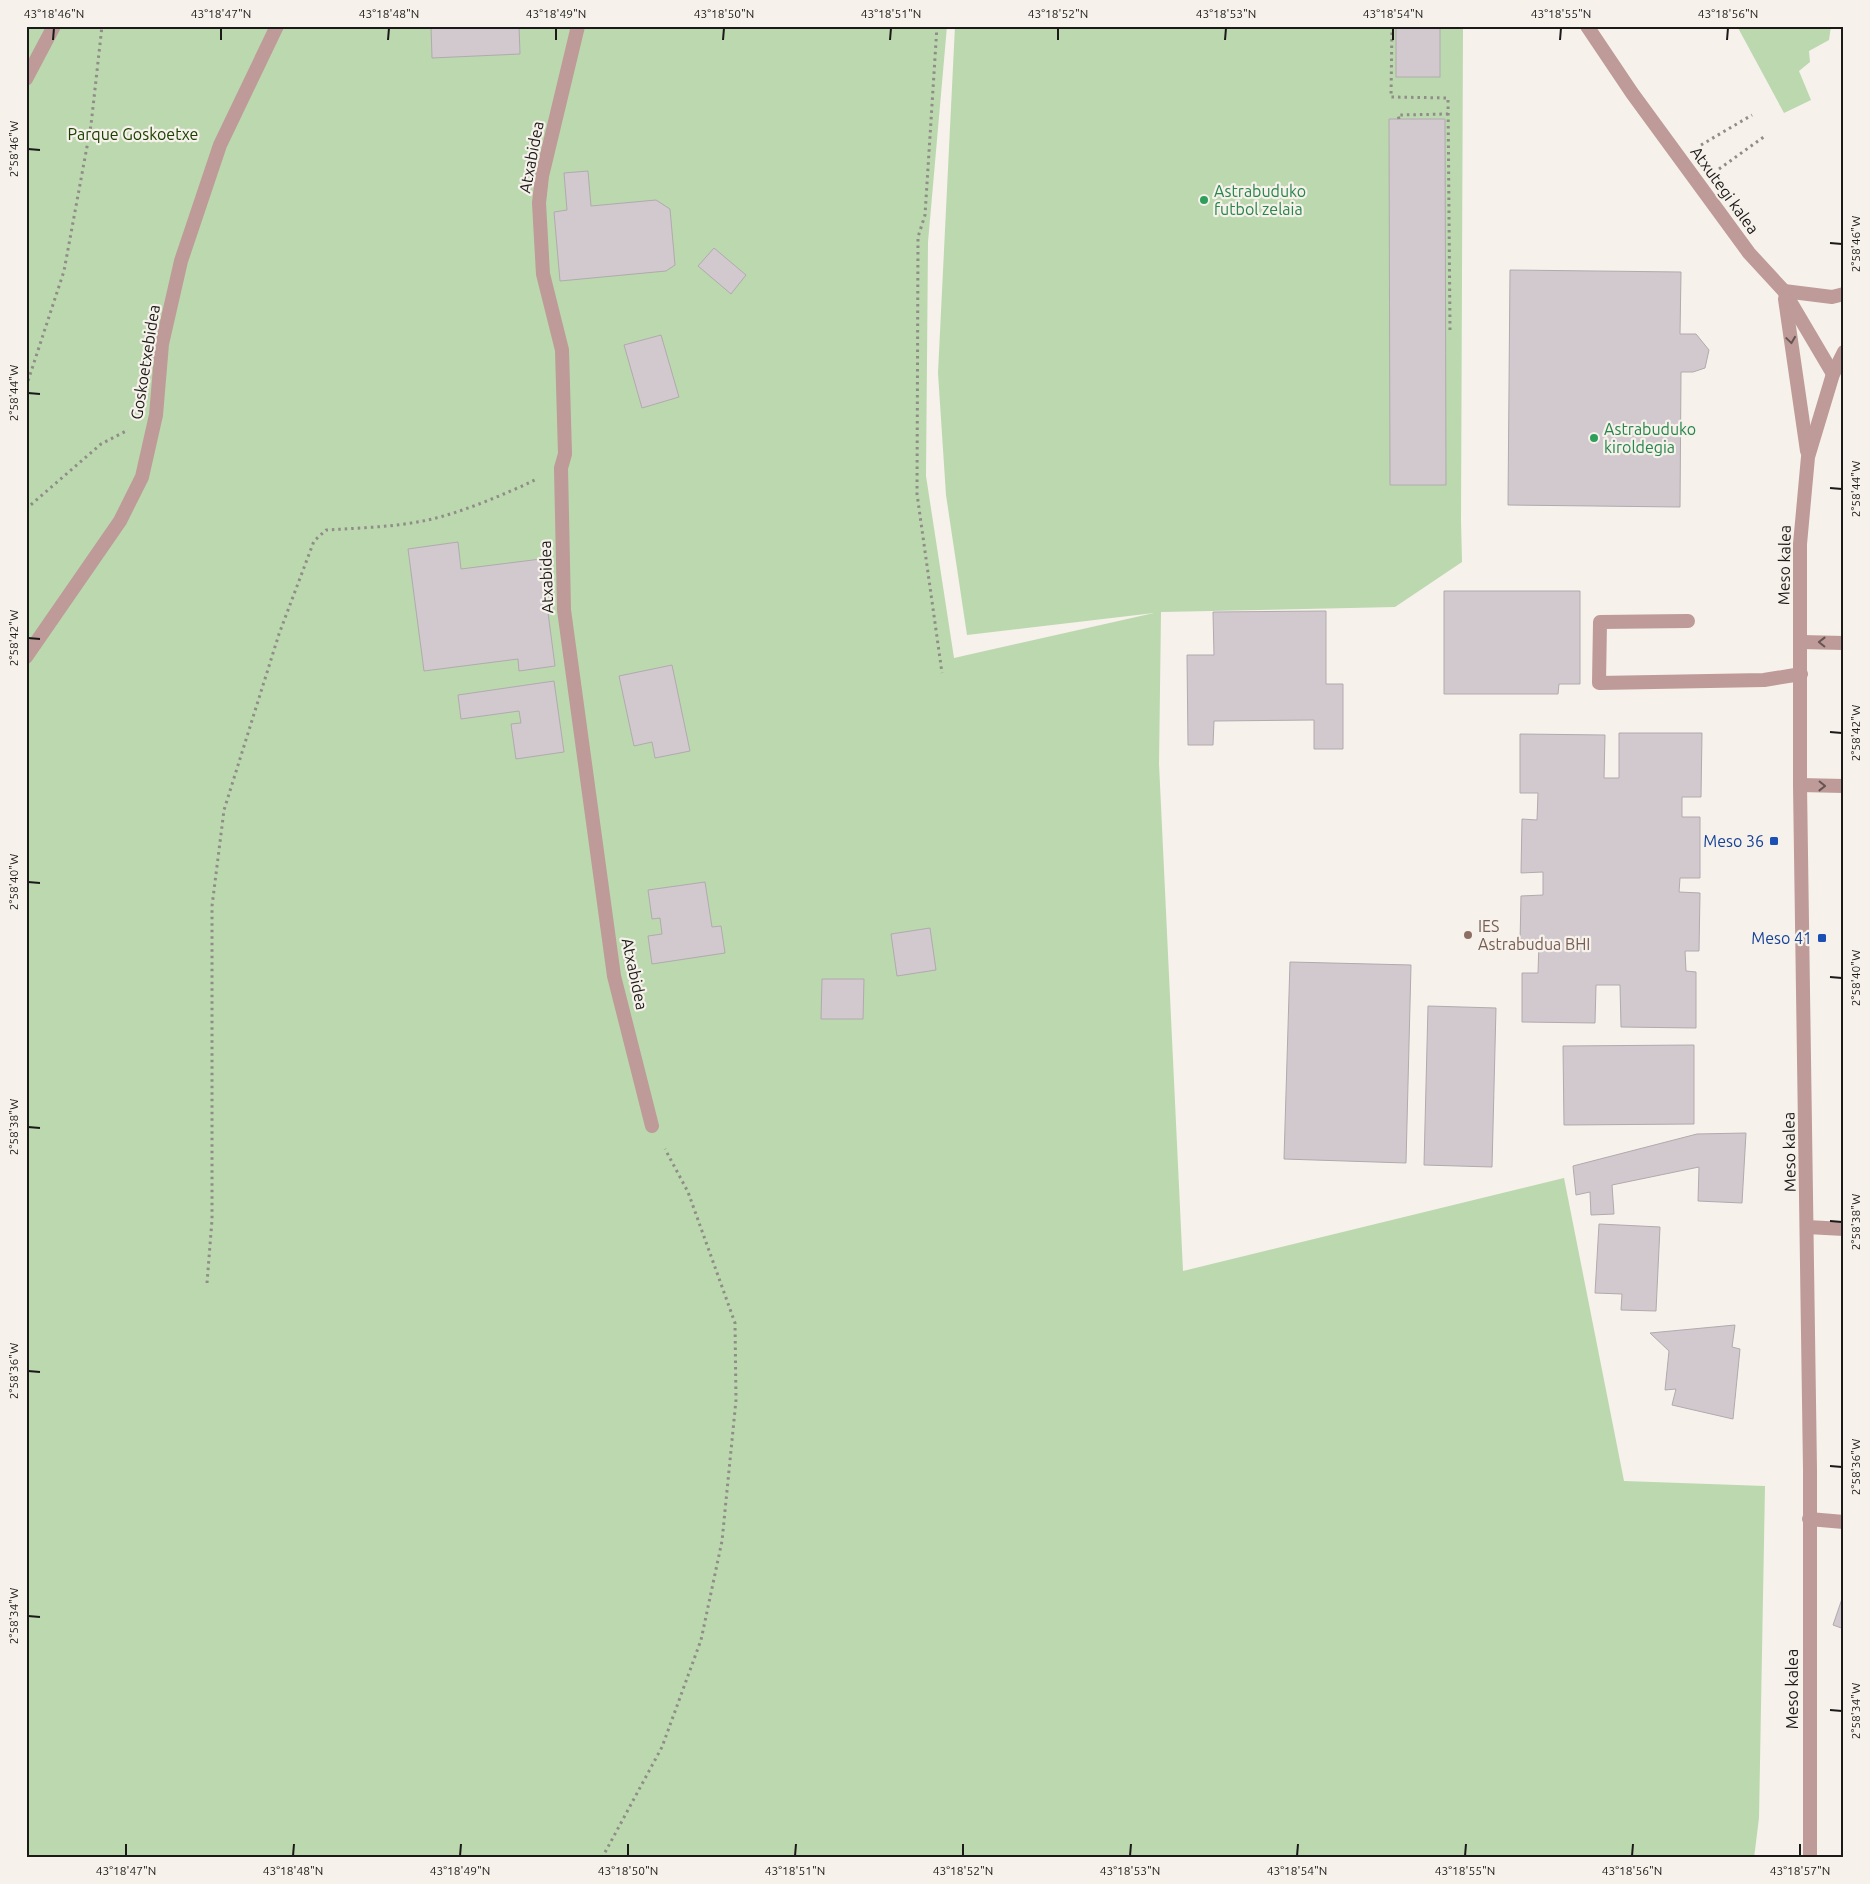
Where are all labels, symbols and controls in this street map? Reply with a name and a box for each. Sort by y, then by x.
text: 43°18'46"N [24,7,84,20]
text: 43°18'47"N [191,7,251,20]
text: 43°18'48"N [359,7,419,20]
text: 43°18'49"N [526,7,586,20]
text: 43°18'50"N [694,7,754,20]
text: 43°18'51"N [861,7,921,20]
text: 43°18'52"N [1028,7,1088,20]
text: 43°18'53"N [1196,7,1256,20]
text: 43°18'54"N [1363,7,1423,20]
text: 43°18'55"N [1531,7,1591,20]
text: 43°18'56"N [1698,7,1758,20]
street label: Atxabidea [515,120,547,194]
text: 2°58'46"W [7,121,20,177]
park label: Parque Goskoetxe [68,125,198,143]
street label: Atxutegi kalea [1687,143,1763,237]
place label: Astrabuduko futbol zelaia [1214,182,1306,218]
marker: Astrabuduko futbol zelaia [1198,194,1210,206]
text: 2°58'46"W [1849,216,1862,272]
street label: Goskoetxebidea [127,303,163,421]
one-way arrow [1785,336,1796,344]
text: 2°58'44"W [7,365,20,421]
place label: Astrabuduko kiroldegia [1604,420,1696,456]
marker: Astrabuduko kiroldegia [1588,432,1600,444]
text: 2°58'44"W [1849,461,1862,517]
street label: Meso kalea [1774,525,1794,605]
street label: Atxabidea [536,540,556,614]
text: 2°58'42"W [7,610,20,666]
one-way arrow [1818,637,1826,648]
text: 2°58'42"W [1849,705,1862,761]
one-way arrow [1818,780,1826,791]
place label: Meso 36 [1703,832,1764,850]
marker: Meso 36 [1768,835,1780,847]
text: 2°58'40"W [7,854,20,910]
place label: IES Astrabudua BHI [1478,917,1590,953]
marker: IES Astrabudua BHI [1462,929,1474,941]
place label: Meso 41 [1751,929,1812,947]
marker: Meso 41 [1816,932,1828,944]
street label: Atxabidea [619,936,651,1012]
text: 2°58'40"W [1849,950,1862,1006]
text: 2°58'38"W [7,1099,20,1155]
street label: Meso kalea [1779,1112,1799,1192]
text: 2°58'38"W [1849,1194,1862,1250]
text: 2°58'36"W [7,1343,20,1399]
text: 2°58'36"W [1849,1439,1862,1495]
text: 2°58'34"W [7,1588,20,1644]
street label: Meso kalea [1783,1649,1801,1729]
text: 2°58'34"W [1849,1683,1862,1739]
text: 43°18'47"N [96,1864,156,1877]
text: 43°18'48"N [263,1864,323,1877]
text: 43°18'49"N [430,1864,490,1877]
text: 43°18'50"N [598,1864,658,1877]
text: 43°18'51"N [765,1864,825,1877]
text: 43°18'52"N [933,1864,993,1877]
text: 43°18'53"N [1100,1864,1160,1877]
text: 43°18'54"N [1267,1864,1327,1877]
text: 43°18'55"N [1435,1864,1495,1877]
text: 43°18'56"N [1602,1864,1662,1877]
text: 43°18'57"N [1770,1864,1830,1877]

